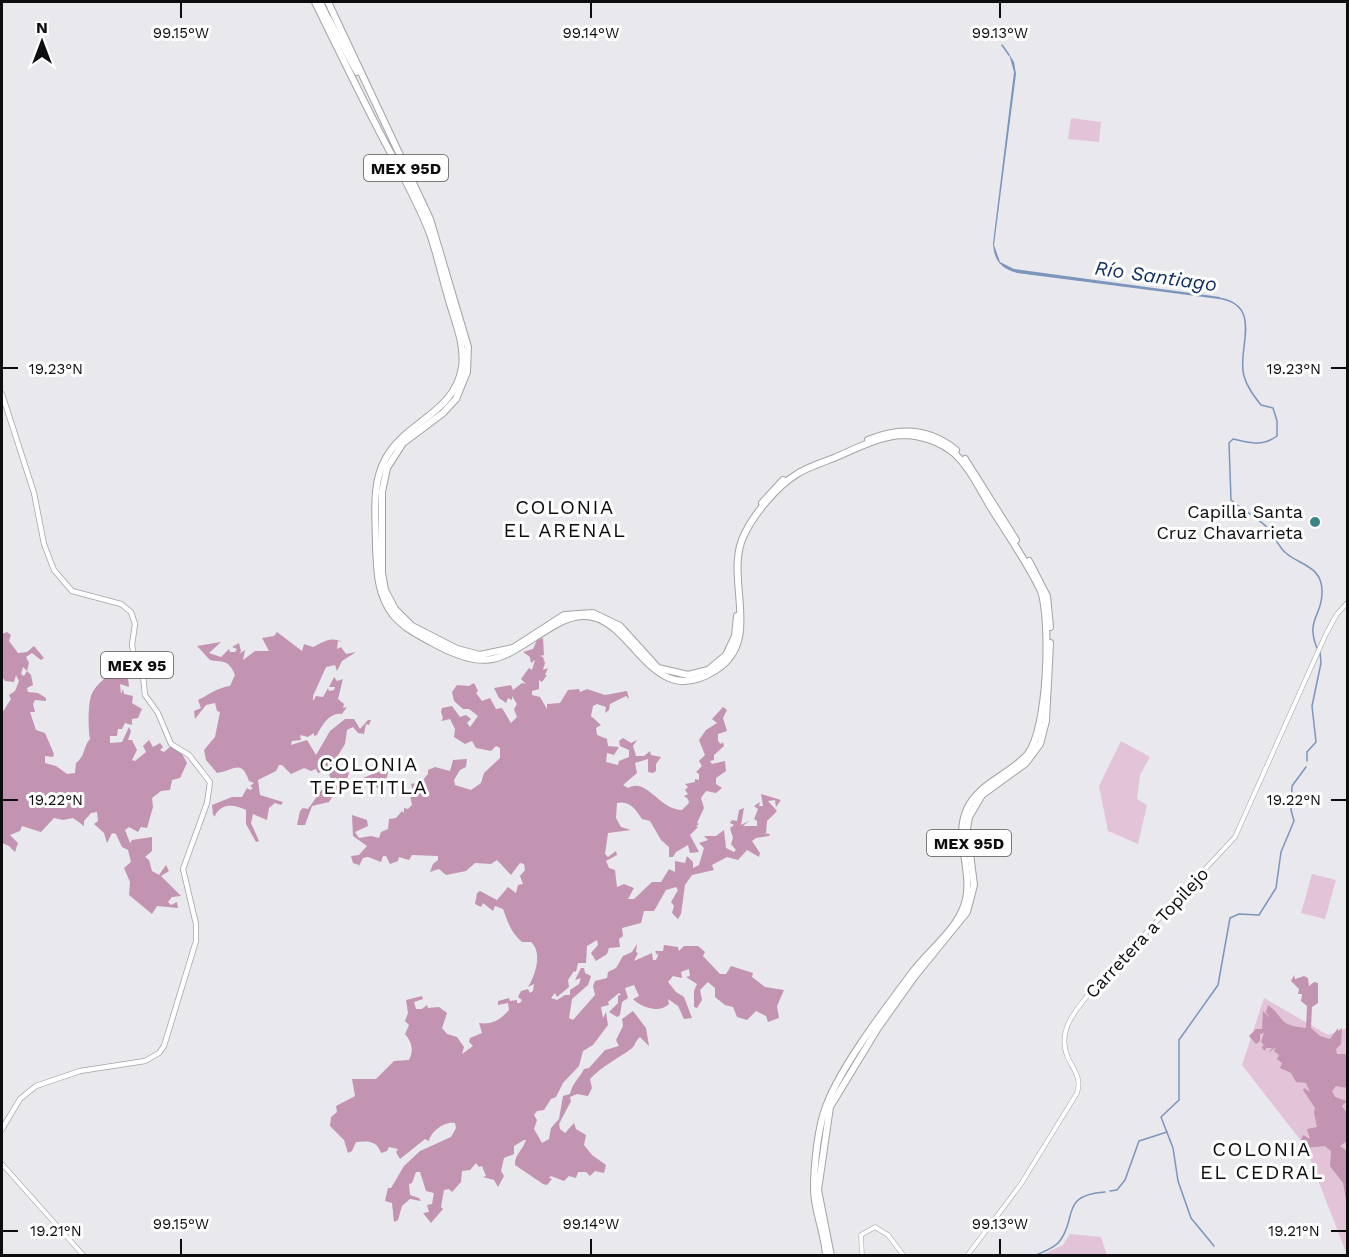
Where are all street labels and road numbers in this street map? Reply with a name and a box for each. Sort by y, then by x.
road number: MEX 95D [364,155,448,181]
road number: MEX 95 [101,652,173,678]
road number: MEX 95D [927,830,1011,856]
street label: Carretera a Topilejo [1081,863,1213,1002]

